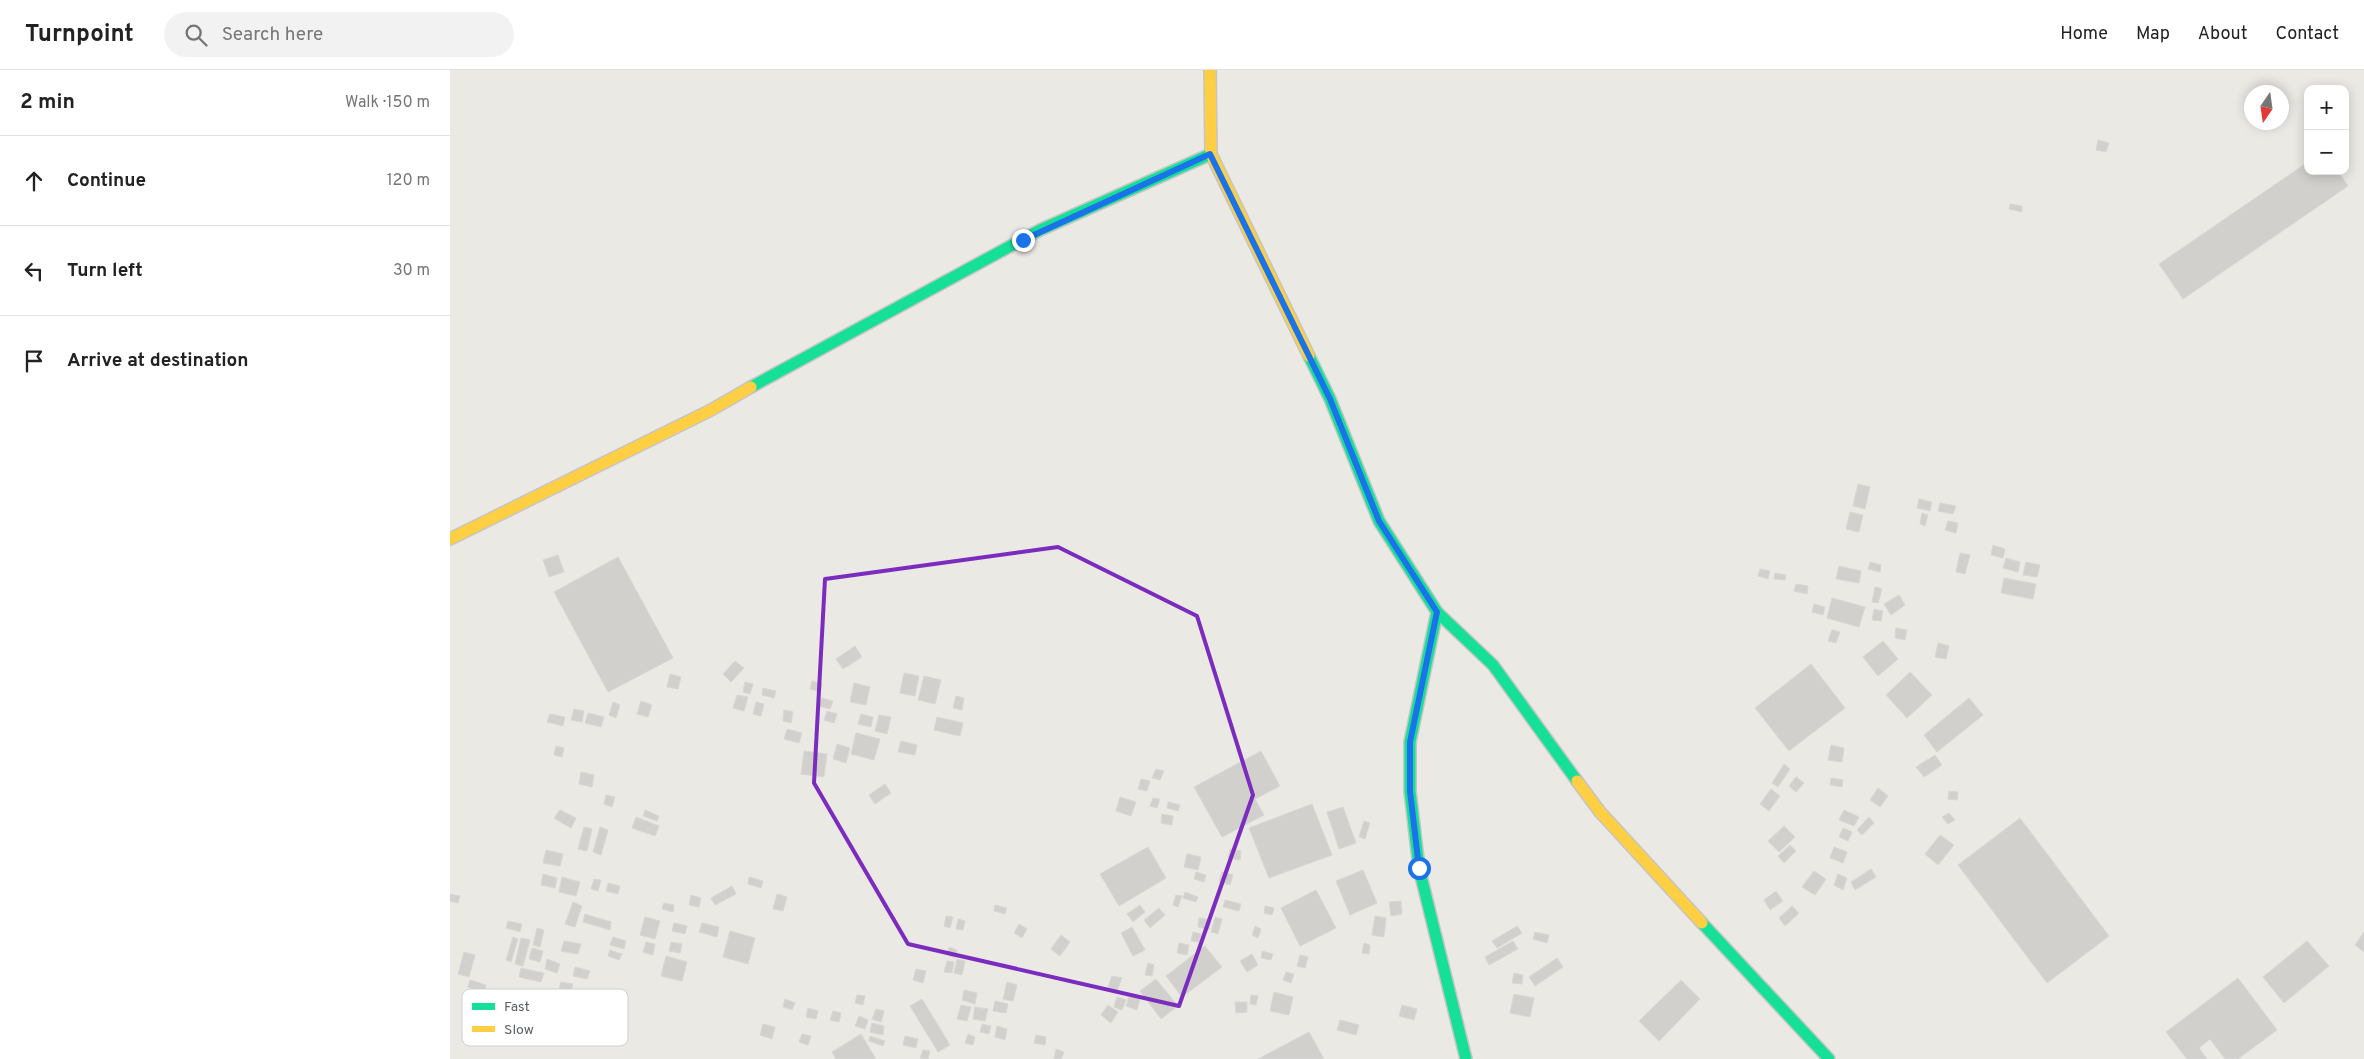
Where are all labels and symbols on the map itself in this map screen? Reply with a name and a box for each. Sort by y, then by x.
north arrow [2244,85,2289,130]
route end [1012,229,1035,252]
route start [1408,857,1431,880]
legend [462,989,628,1046]
text: Fast [504,999,530,1016]
text: Slow [504,1022,534,1039]

